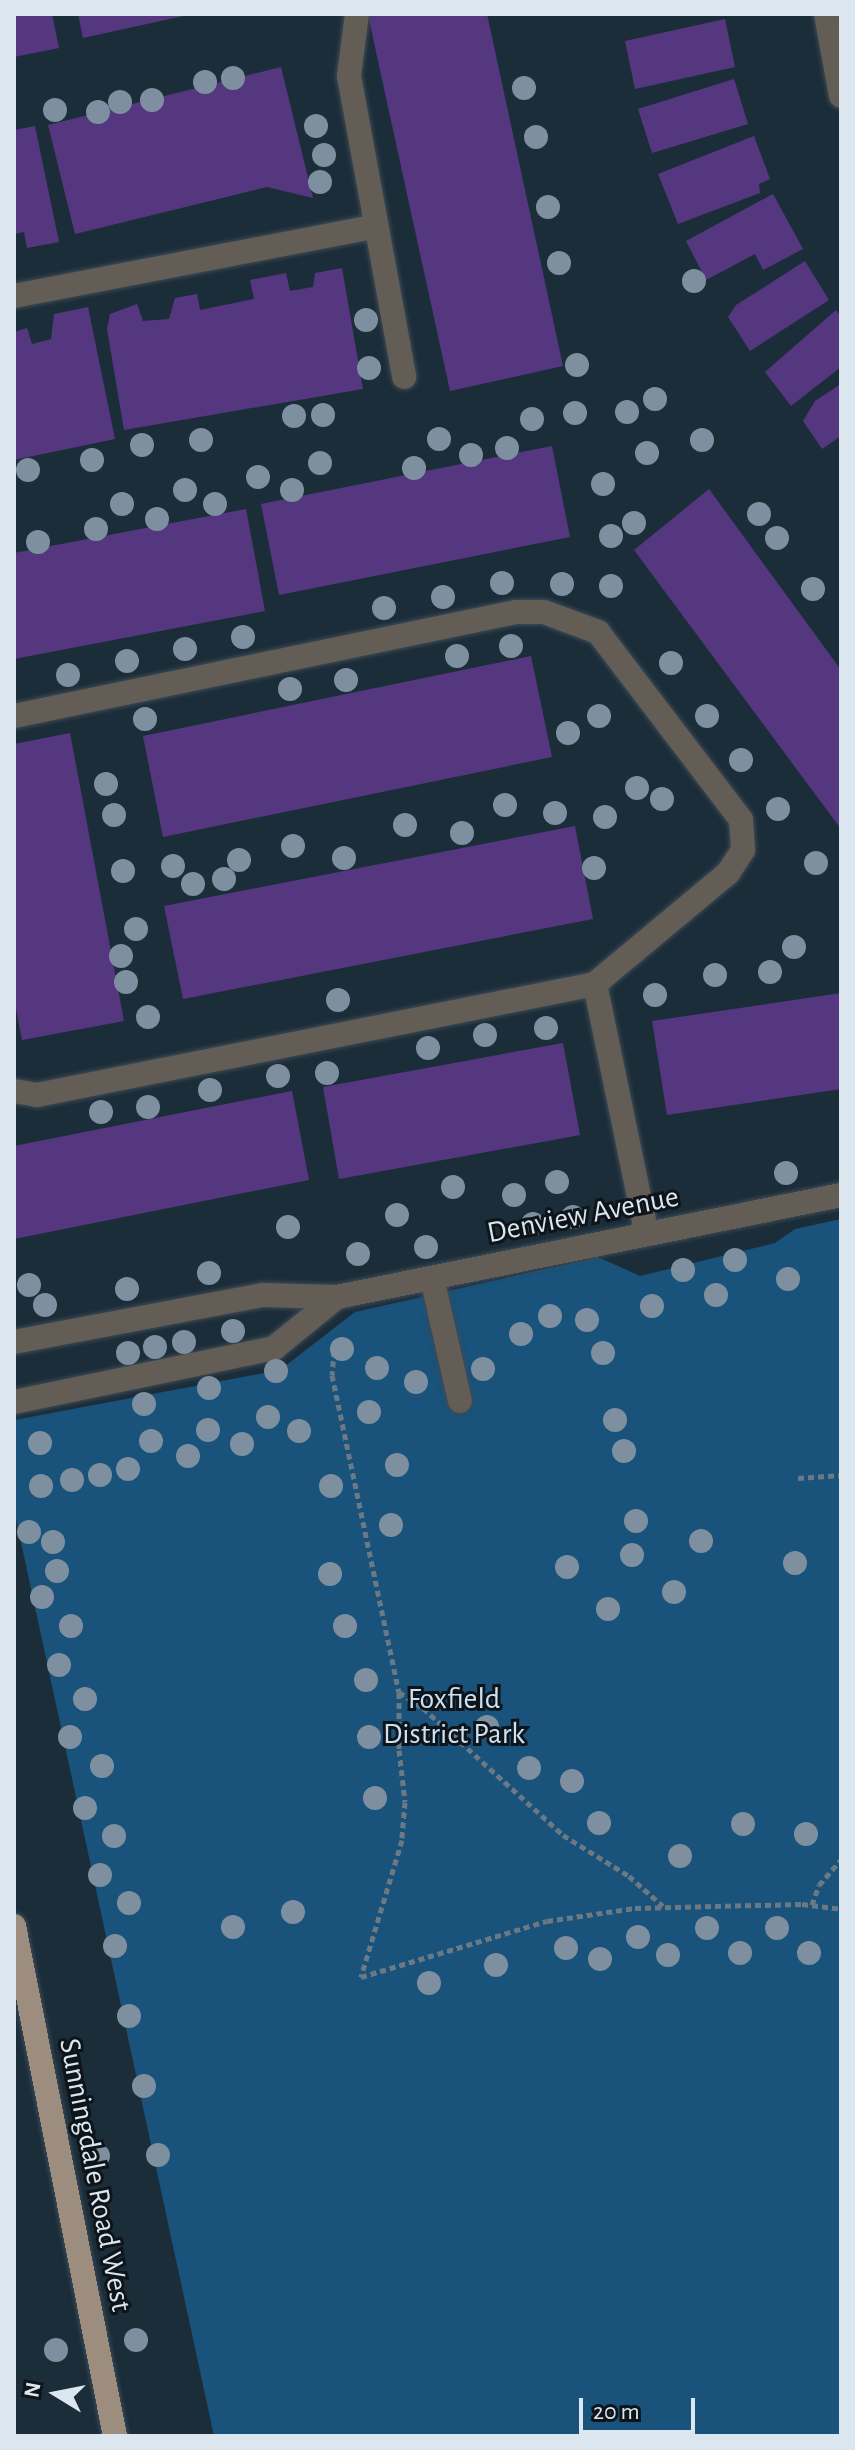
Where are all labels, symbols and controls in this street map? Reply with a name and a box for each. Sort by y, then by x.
street label: Denview Avenue [484,1179,682,1251]
park label: Foxfield District Park [383,1681,525,1752]
street label: Sunningdale Road West [51,2035,139,2315]
north arrow [16,2354,96,2434]
text: N [20,2380,45,2399]
scale bar [583,2382,699,2432]
text: 20 m [593,2400,640,2424]

